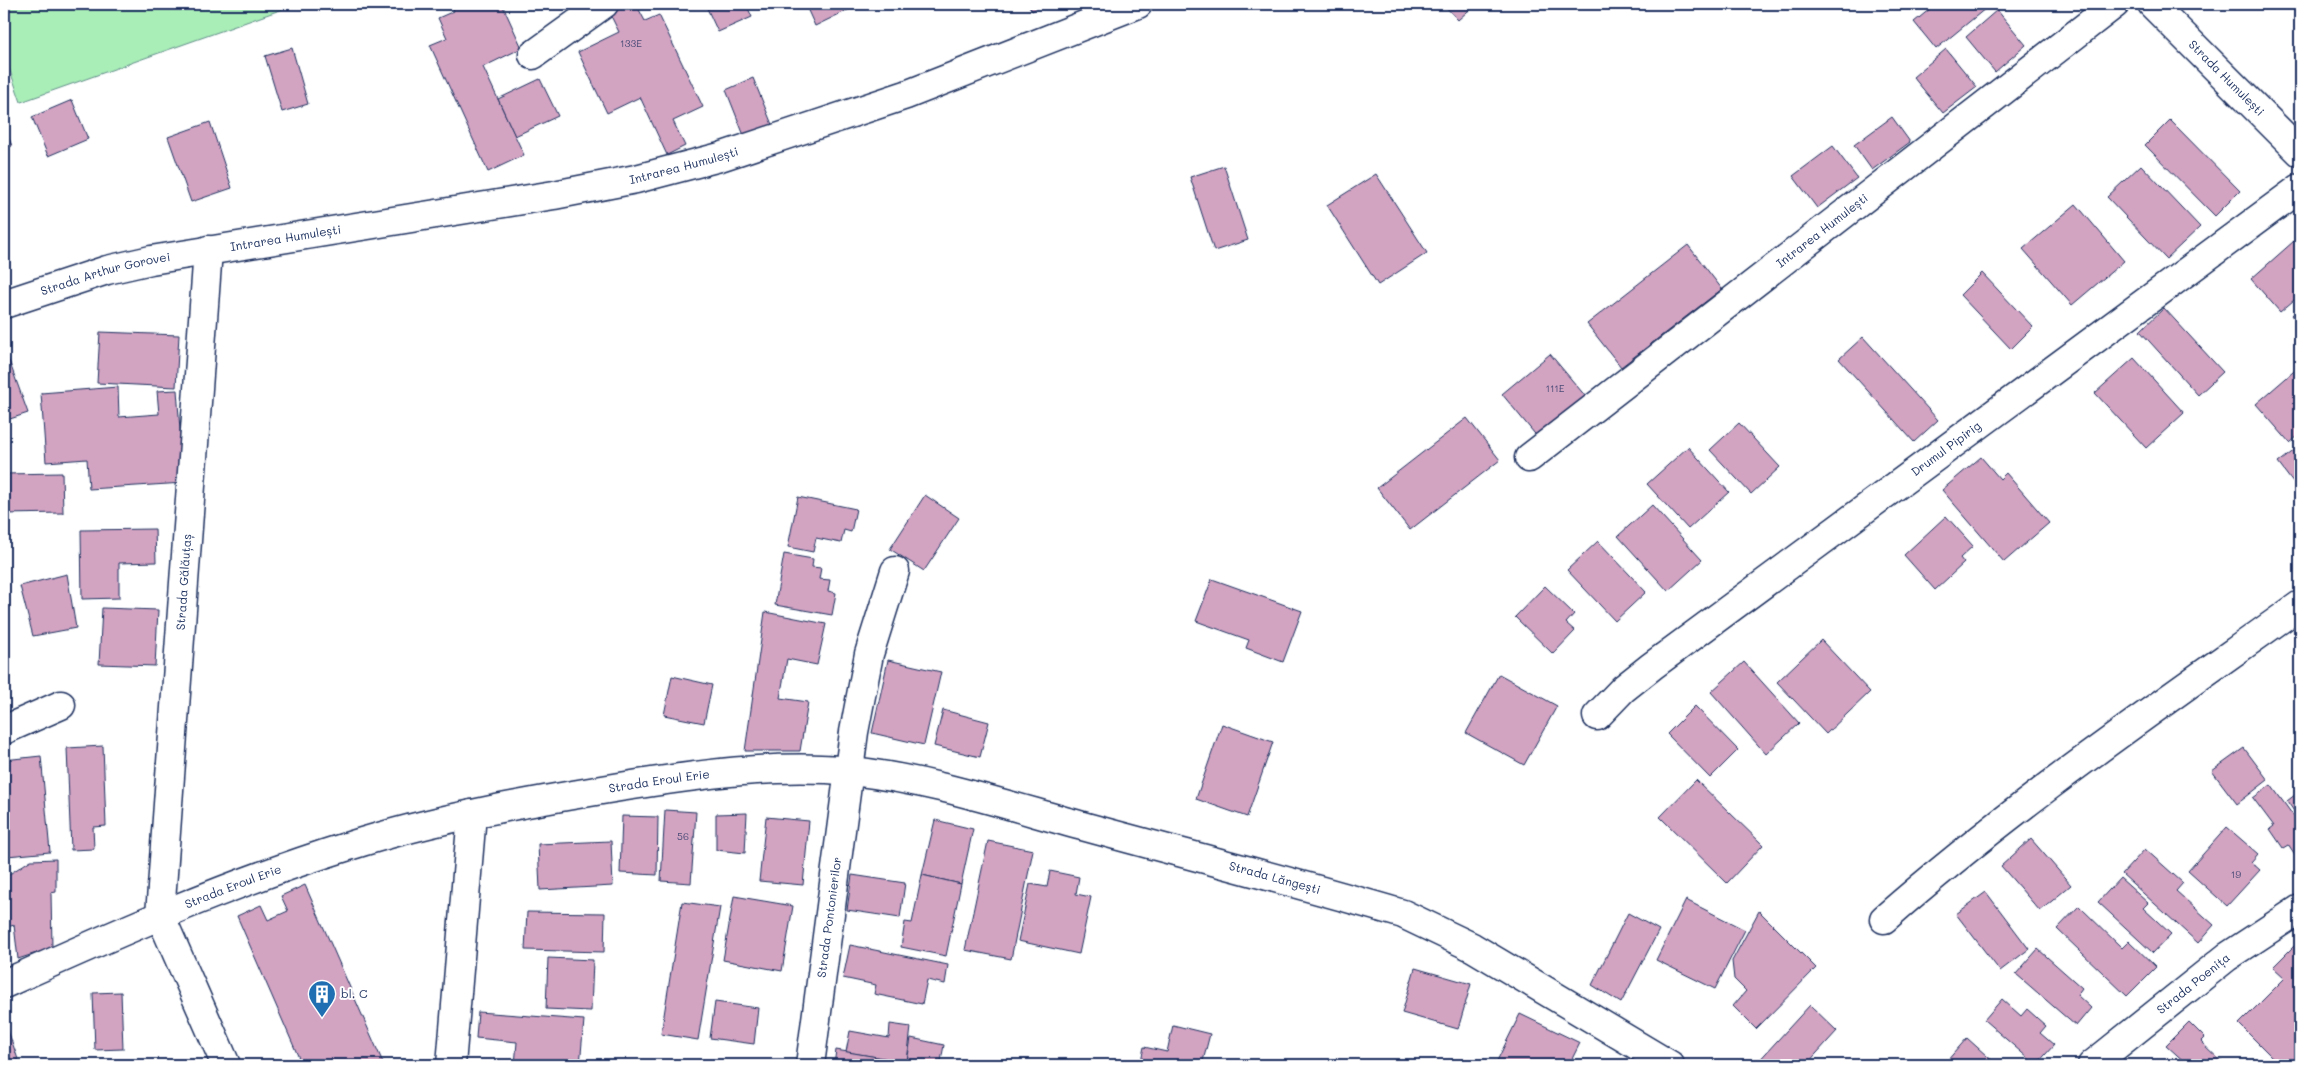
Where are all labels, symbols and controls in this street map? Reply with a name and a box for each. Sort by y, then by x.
house number: 133E [620,36,642,50]
street label: Strada Humulești [2186,36,2268,119]
street label: Intrarea Humulești [628,142,740,187]
street label: Intrarea Humulești [1772,189,1871,271]
street label: Intrarea Humulești [229,220,342,254]
street label: Strada Arthur Gorovei [38,248,171,298]
house number: 111E [1545,381,1565,395]
street label: Drumul Pipirig [1908,417,1984,479]
street label: Strada Gălăuțaș [172,533,194,631]
street label: Strada Eroul Erie [607,765,711,796]
house number: 56 [677,829,689,843]
street label: Strada Pontonierilor [813,856,844,979]
street label: Strada Lăngești [1227,857,1323,897]
street label: Strada Eroul Erie [182,860,283,912]
house number: 19 [2231,867,2241,881]
street label: Strada Poenița [2153,949,2233,1017]
building icon: bl. C [307,979,337,1018]
place label: bl. C [341,985,368,1001]

